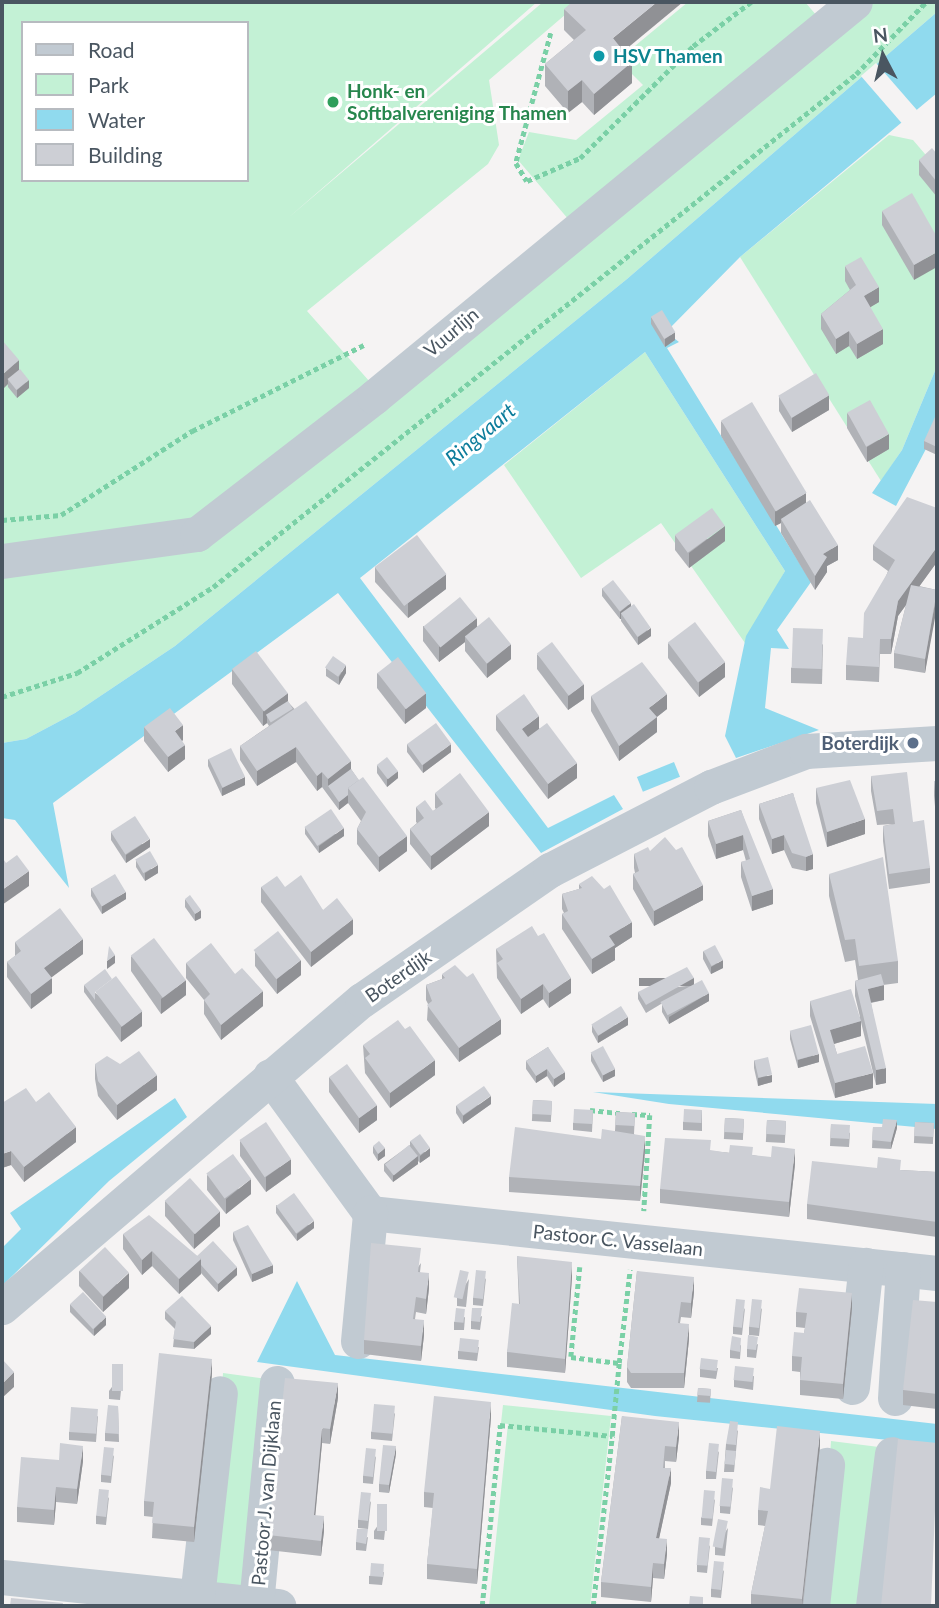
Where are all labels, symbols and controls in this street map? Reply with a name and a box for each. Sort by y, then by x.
legend [21,21,248,182]
north arrow [848,21,918,91]
text: N [872,22,889,47]
text: Road [88,37,135,62]
place label: HSV Thamen [613,45,724,67]
marker: HSV Thamen [591,48,607,64]
text: Park [88,72,129,97]
place label: Honk- en Softbalvereniging Thamen [347,80,568,124]
marker: Honk- en Softbalvereniging Thamen [325,94,341,110]
text: Water [88,107,145,132]
text: Building [88,142,163,167]
street label: Vuurlijn [419,303,483,361]
water label: Ringvaart [440,397,520,471]
place label: Boterdijk [821,732,899,754]
marker: Boterdijk [905,735,921,751]
street label: Boterdijk [361,945,435,1007]
street label: Pastoor C. Vasselaan [531,1220,705,1260]
street label: Pastoor J. van Dijklaan [246,1399,286,1587]

